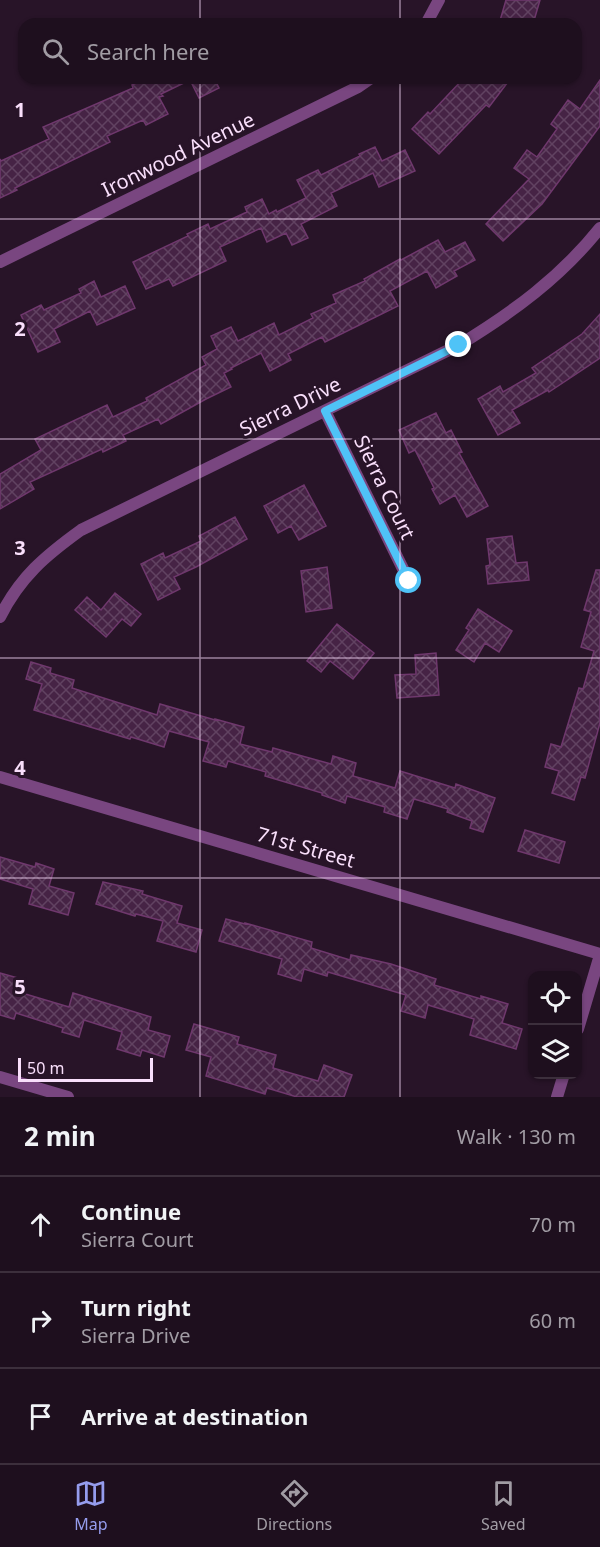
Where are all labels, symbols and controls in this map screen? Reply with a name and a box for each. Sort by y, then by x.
search box [18,18,582,84]
icon: search [39,35,72,68]
text: Search here [87,36,209,66]
text: 1 [14,96,26,123]
street label: Ironwood Avenue [97,105,259,203]
text: 2 [14,315,26,342]
route end [445,331,471,357]
street label: Sierra Drive [235,370,345,442]
street label: Sierra Court [348,431,422,543]
text: 3 [14,534,26,561]
route start [395,567,421,593]
text: 4 [14,754,26,781]
street label: 71st Street [254,820,358,874]
map controls [528,971,582,1079]
button: locate [528,971,582,1025]
text: 5 [14,973,26,1000]
button: layers [528,1025,582,1079]
scale bar [18,1055,153,1082]
text: 50 m [27,1057,64,1079]
text: 2 min [24,1118,96,1154]
text: Walk · 130 m [457,1123,576,1150]
text: Continue [81,1196,181,1226]
icon: ahead [24,1208,57,1241]
text: 70 m [529,1211,576,1238]
text: Sierra Court [81,1226,194,1253]
text: Turn right [81,1292,191,1322]
icon: right [24,1304,57,1337]
text: 60 m [529,1307,576,1334]
text: Sierra Drive [81,1322,190,1349]
icon: arrive [24,1400,57,1433]
text: Arrive at destination [81,1401,308,1431]
tab: Map [74,1477,108,1535]
tab: Directions [256,1477,332,1535]
tab: Saved [481,1477,526,1535]

